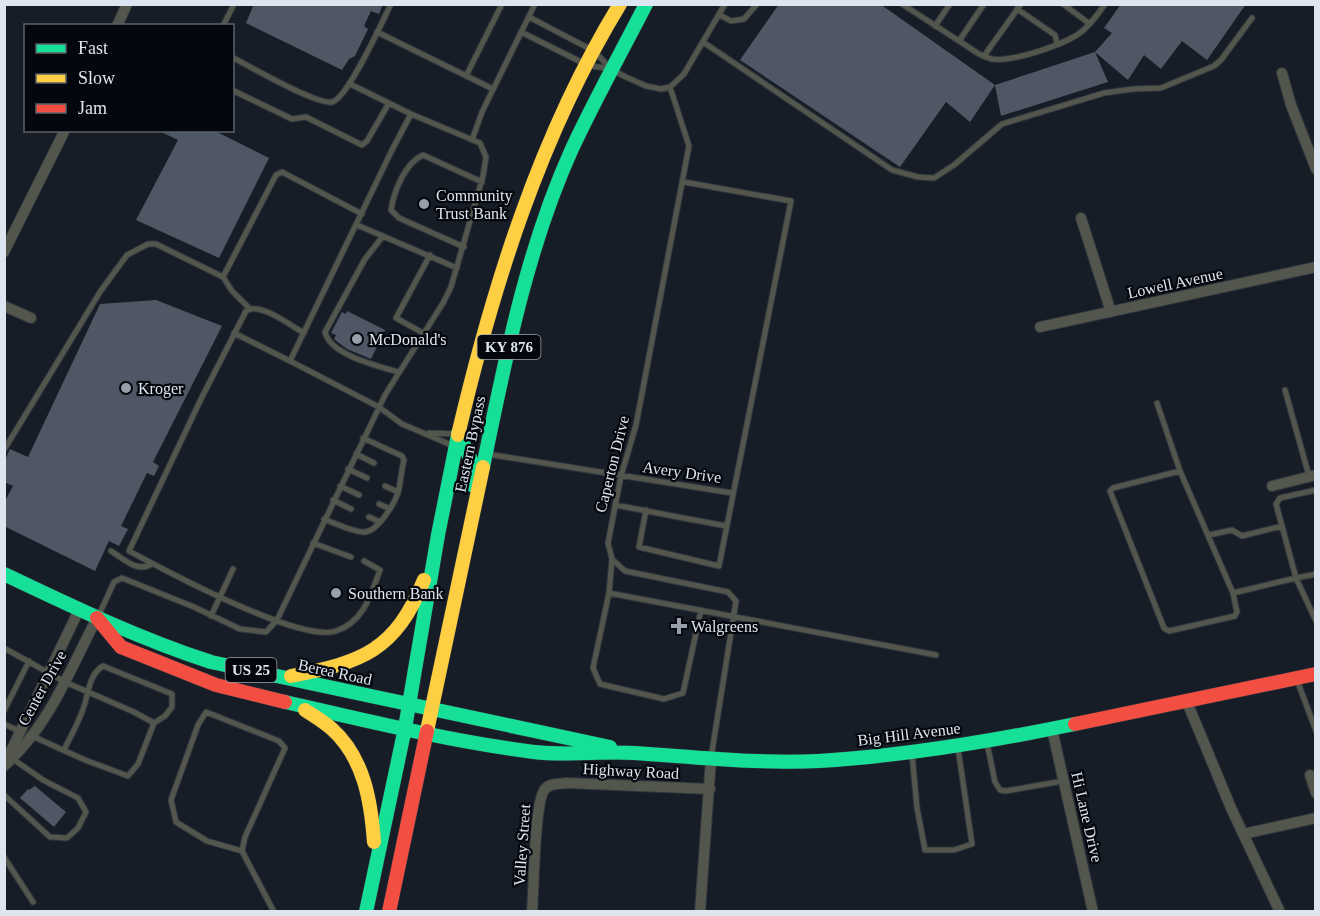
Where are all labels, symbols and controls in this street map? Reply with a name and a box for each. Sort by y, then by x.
legend [24,24,234,132]
text: Fast [78,38,108,58]
text: Slow [78,68,115,88]
text: Jam [78,98,107,118]
place label: Community Trust Bank [436,187,512,222]
marker: Community Trust Bank [417,197,431,211]
street label: Lowell Avenue [1126,265,1224,301]
place label: McDonald's [369,331,447,348]
marker: McDonald's [350,332,364,346]
road number: KY 876 [478,335,540,359]
place label: Kroger [138,380,184,398]
marker: Kroger [119,381,133,395]
street label: Eastern Bypass [451,394,490,494]
street label: Caperton Drive [592,414,633,514]
street label: Avery Drive [641,458,722,487]
place label: Southern Bank [348,585,444,602]
marker: Southern Bank [329,586,343,600]
place label: Walgreens [691,618,758,636]
marker: Walgreens [672,619,686,633]
street label: Center Drive [14,648,70,728]
street label: Berea Road [297,656,373,688]
road number: US 25 [226,658,276,682]
street label: Big Hill Avenue [856,719,962,750]
street label: Highway Road [582,760,680,783]
street label: Hi Lane Drive [1068,770,1106,864]
street label: Valley Street [511,803,534,887]

